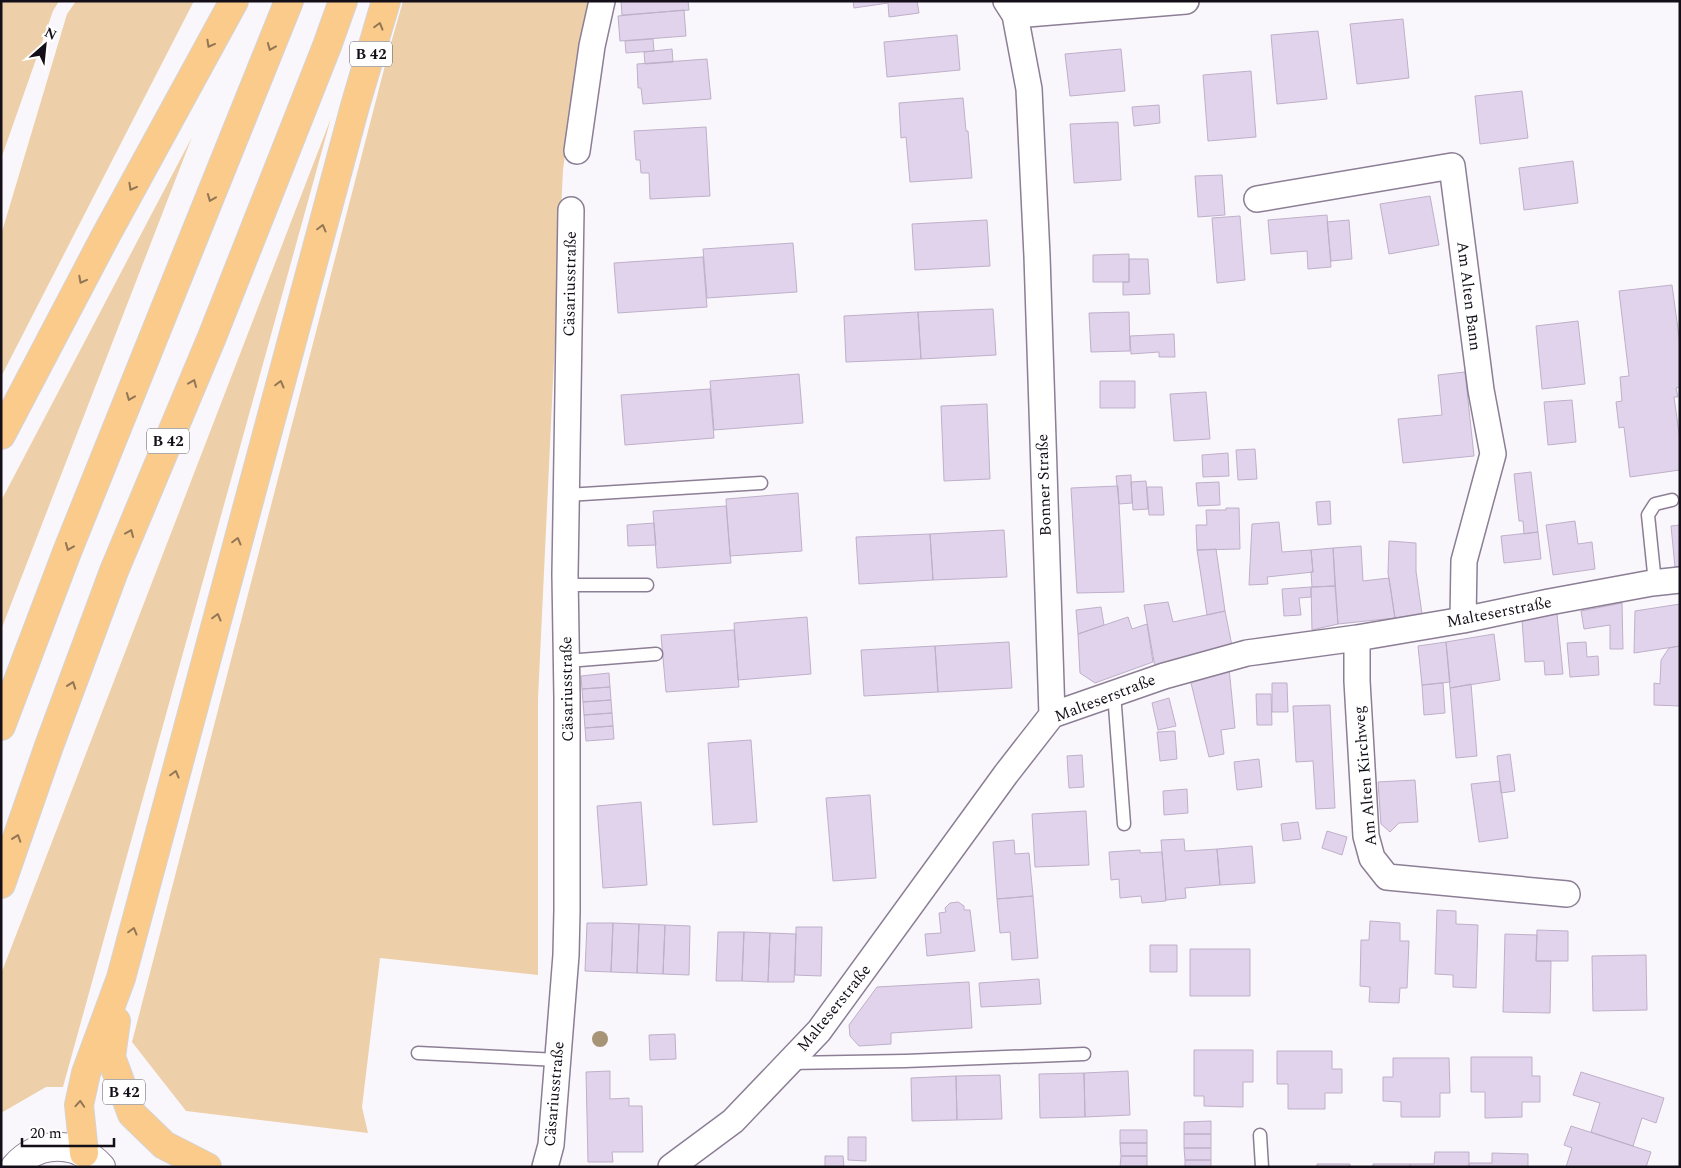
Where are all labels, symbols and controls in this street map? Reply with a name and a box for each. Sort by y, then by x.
north arrow [20,20,70,70]
text: N [41,22,61,46]
one-way arrow [373,22,383,30]
one-way arrow [206,39,216,48]
one-way arrow [267,42,278,51]
road number: B 42 [350,42,392,66]
one-way arrow [128,181,138,190]
one-way arrow [207,193,217,201]
one-way arrow [316,223,327,232]
street label: Cäsariusstraße [557,231,583,337]
street label: Am Alten Bann [1450,240,1488,352]
one-way arrow [78,275,88,284]
one-way arrow [186,379,197,388]
one-way arrow [274,380,285,389]
one-way arrow [126,392,137,401]
road number: B 42 [147,428,189,454]
street label: Bonner Straße [1030,433,1058,537]
one-way arrow [124,529,135,538]
one-way arrow [232,538,242,546]
one-way arrow [65,543,75,551]
street label: Malteserstraße [1444,590,1554,634]
one-way arrow [211,612,222,621]
street label: Cäsariusstraße [554,636,580,742]
street label: Malteserstraße [1051,668,1159,728]
one-way arrow [66,681,76,690]
street label: Am Alten Kirchweg [1347,705,1383,847]
one-way arrow [170,770,180,778]
one-way arrow [11,834,21,842]
one-way arrow [128,927,138,935]
street label: Malteserstraße [791,959,877,1057]
street label: Cäsariusstraße [537,1040,571,1148]
road number: B 42 [103,1080,145,1104]
one-way arrow [75,1100,86,1108]
scale bar [22,1116,115,1148]
text: 20 m [30,1122,62,1145]

